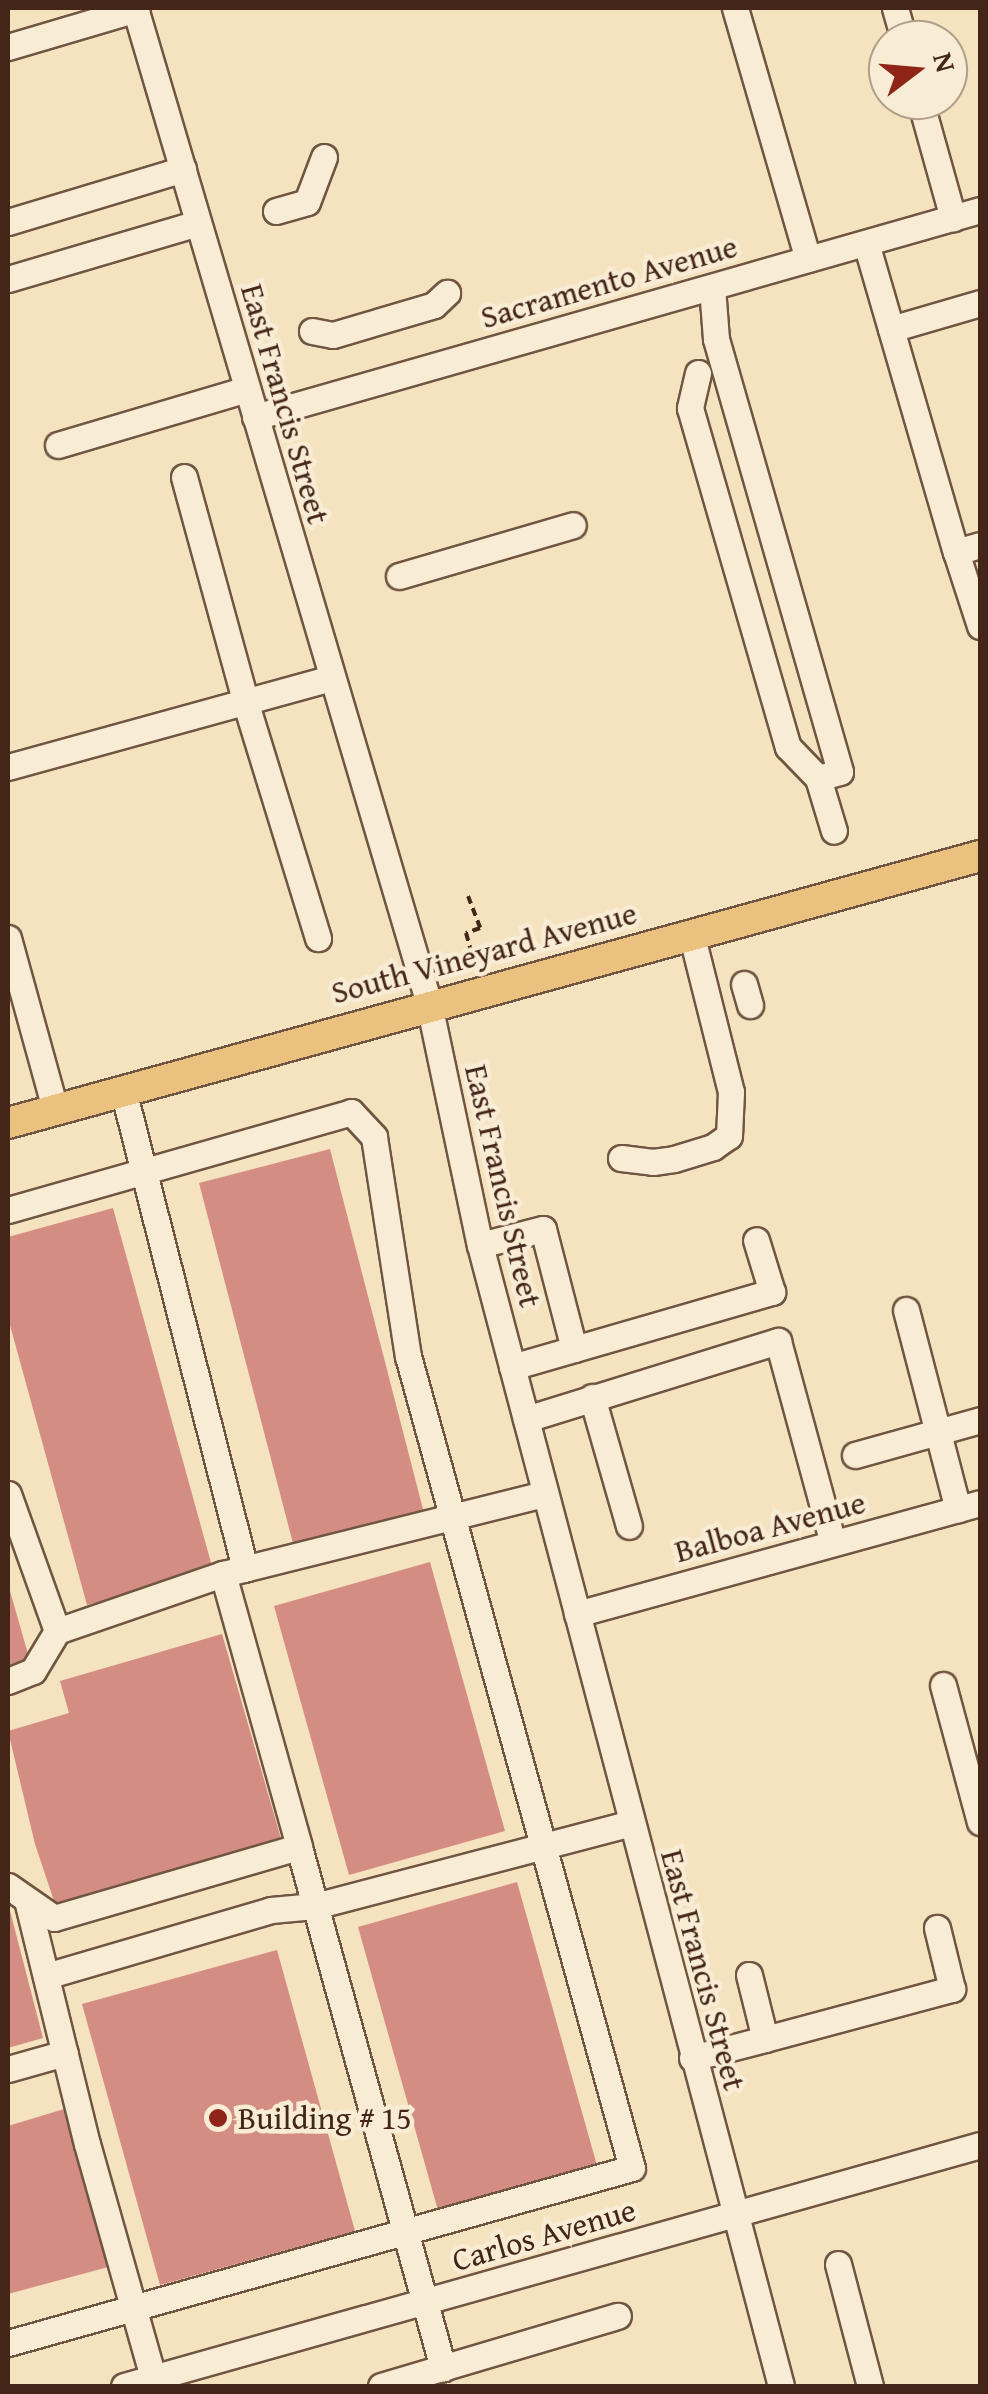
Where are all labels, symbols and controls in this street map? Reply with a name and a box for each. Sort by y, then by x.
north arrow [868,20,968,120]
text: N [923,47,968,77]
street label: Sacramento Avenue [476,227,742,337]
street label: East Francis Street [232,280,338,528]
street label: South Vineyard Avenue [327,894,641,1012]
street label: East Francis Street [456,1061,550,1311]
street label: Balboa Avenue [671,1483,869,1571]
street label: East Francis Street [652,1845,754,2095]
place label: Building # 15 [238,2099,412,2137]
marker: Building # 15 [207,2107,229,2129]
street label: Carlos Avenue [448,2190,640,2280]

